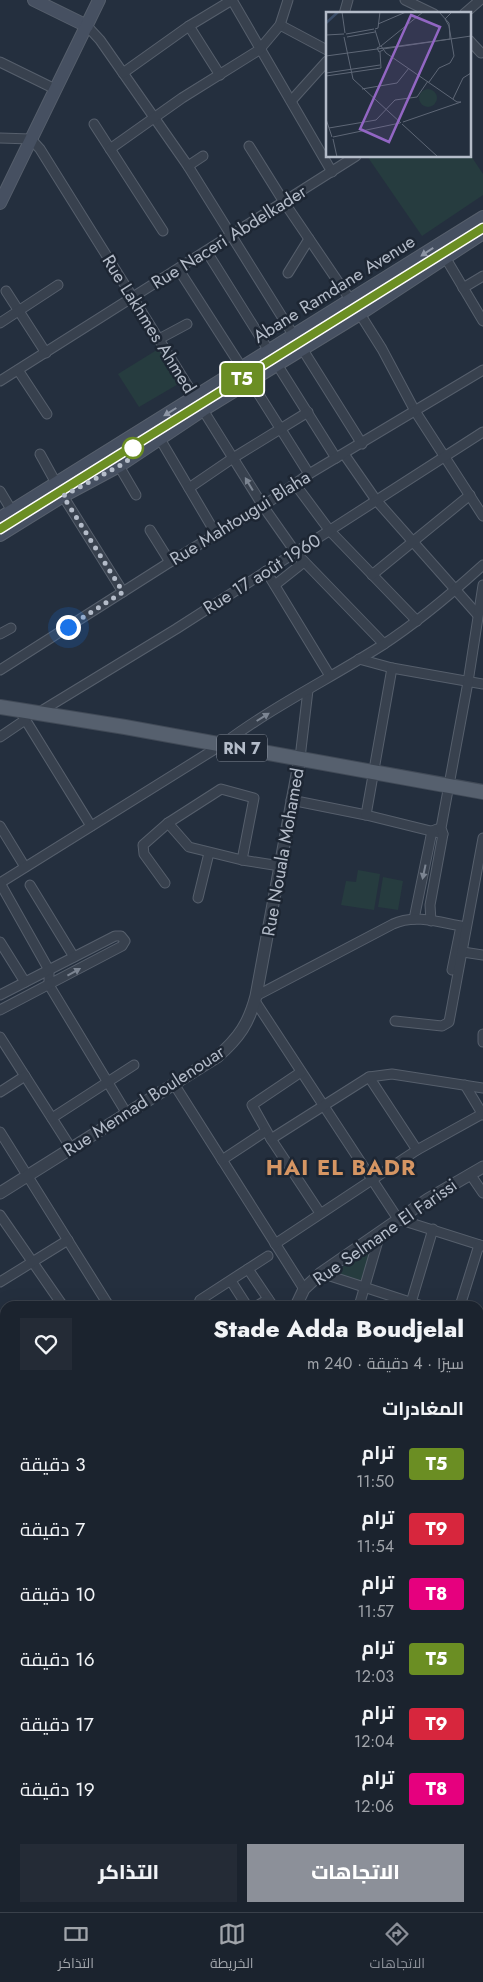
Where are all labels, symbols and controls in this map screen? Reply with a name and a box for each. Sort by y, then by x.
inset map [326,12,470,158]
street label: Rue Naceri Abdelkader [146,178,312,295]
street label: Abane Ramdane Avenue [248,228,420,350]
one-way arrow [420,247,433,257]
street label: Rue Lakhmes Ahmed [96,250,202,398]
line badge: T5 [220,363,264,395]
text: T5 [231,366,253,392]
one-way arrow [163,407,176,416]
unlabelled marker [122,437,144,459]
street label: Rue Mahtougui Blaha [165,464,315,572]
one-way arrow [244,477,253,490]
street label: Rue 17 août 1960 [198,527,326,621]
your location [56,615,81,640]
one-way arrow [257,712,270,721]
road number: RN 7 [217,734,267,761]
street label: Rue Nouala Mohamed [255,766,311,938]
one-way arrow [420,864,428,879]
one-way arrow [68,967,81,976]
street label: Rue Mennad Boulenouar [58,1039,230,1163]
district label: HAI EL BADR [266,1151,416,1183]
street label: Rue Selmane El Farissi [308,1172,462,1292]
text: Stade Adda Boudjelal [213,1311,464,1346]
button: heart [20,1318,72,1370]
text: سيرًا · 4 دقيقة · 240 m [307,1352,464,1375]
text: المغادرات [382,1395,464,1422]
text: ترام [362,1439,394,1466]
text: 3 دقيقة [20,1451,86,1478]
text: T5 [426,1451,447,1477]
text: 11:50 [356,1470,394,1493]
text: ترام [362,1504,394,1531]
text: 7 دقيقة [20,1516,85,1543]
text: T9 [425,1516,448,1542]
text: 11:54 [356,1535,394,1558]
text: ترام [362,1569,394,1596]
text: 10 دقيقة [20,1581,95,1608]
text: T8 [426,1581,447,1607]
text: 11:57 [357,1600,394,1623]
text: ترام [362,1634,394,1661]
text: 16 دقيقة [20,1646,95,1673]
text: T5 [426,1646,447,1672]
text: 12:03 [355,1665,394,1688]
text: ترام [362,1699,394,1726]
text: 17 دقيقة [20,1711,94,1738]
text: T9 [425,1711,448,1737]
text: 12:04 [354,1730,394,1753]
text: ترام [362,1764,394,1791]
text: 19 دقيقة [20,1776,95,1803]
text: T8 [426,1776,447,1802]
text: 12:06 [354,1795,394,1818]
button: التذاكر [20,1844,237,1902]
button: الاتجاهات [247,1844,464,1902]
tab: التذاكر [58,1920,94,1976]
tab: الخريطة [210,1920,254,1976]
tab: الاتجاهات [370,1920,425,1976]

